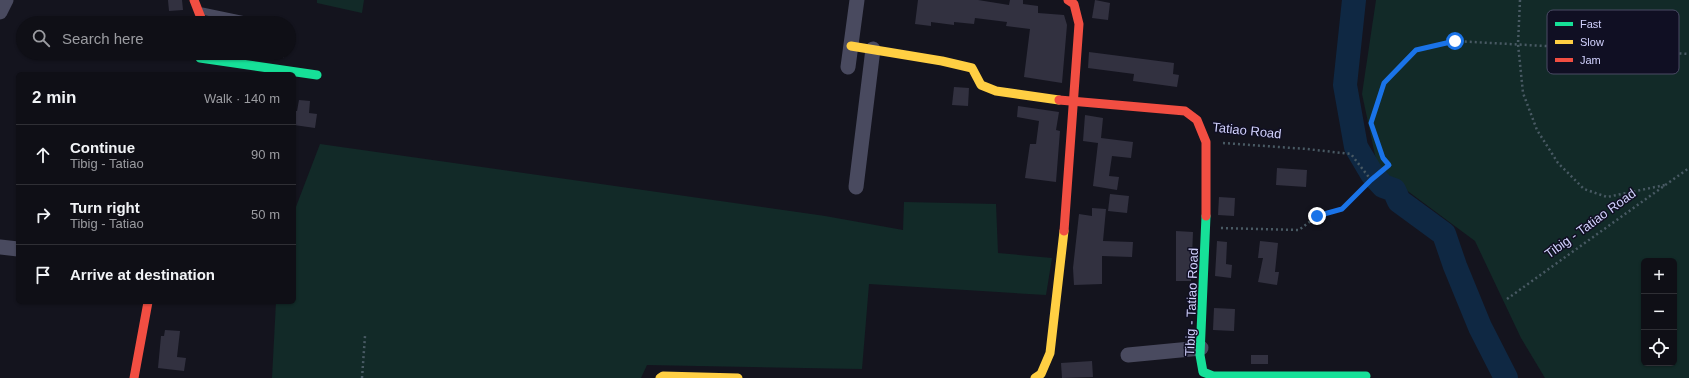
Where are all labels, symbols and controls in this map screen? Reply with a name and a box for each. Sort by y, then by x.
legend [1547,10,1679,74]
search box [16,16,296,60]
text: Fast [1580,18,1601,30]
icon: search [30,27,52,49]
text: Search here [62,30,144,47]
route start [1446,32,1464,50]
text: Slow [1580,36,1604,48]
text: Jam [1580,54,1601,66]
text: 2 min [32,88,76,107]
text: Walk · 140 m [204,91,280,106]
street label: Tatiao Road [1212,119,1282,142]
text: Continue [70,139,135,156]
icon: ahead [32,144,54,166]
text: 90 m [251,147,280,162]
text: Tibig - Tatiao [70,156,144,171]
street label: Tibig - Tatiao Road [1542,185,1639,261]
text: Turn right [70,199,140,216]
icon: right [32,204,54,226]
text: 50 m [251,207,280,222]
route end [1308,207,1326,225]
text: Tibig - Tatiao [70,216,144,231]
street label: Tibig - Tatiao Road [1182,248,1201,356]
map controls [1641,258,1677,366]
button: + [1641,258,1677,294]
icon: arrive [32,264,54,286]
text: Arrive at destination [70,266,215,283]
button: − [1641,294,1677,330]
button: locate [1641,330,1677,366]

